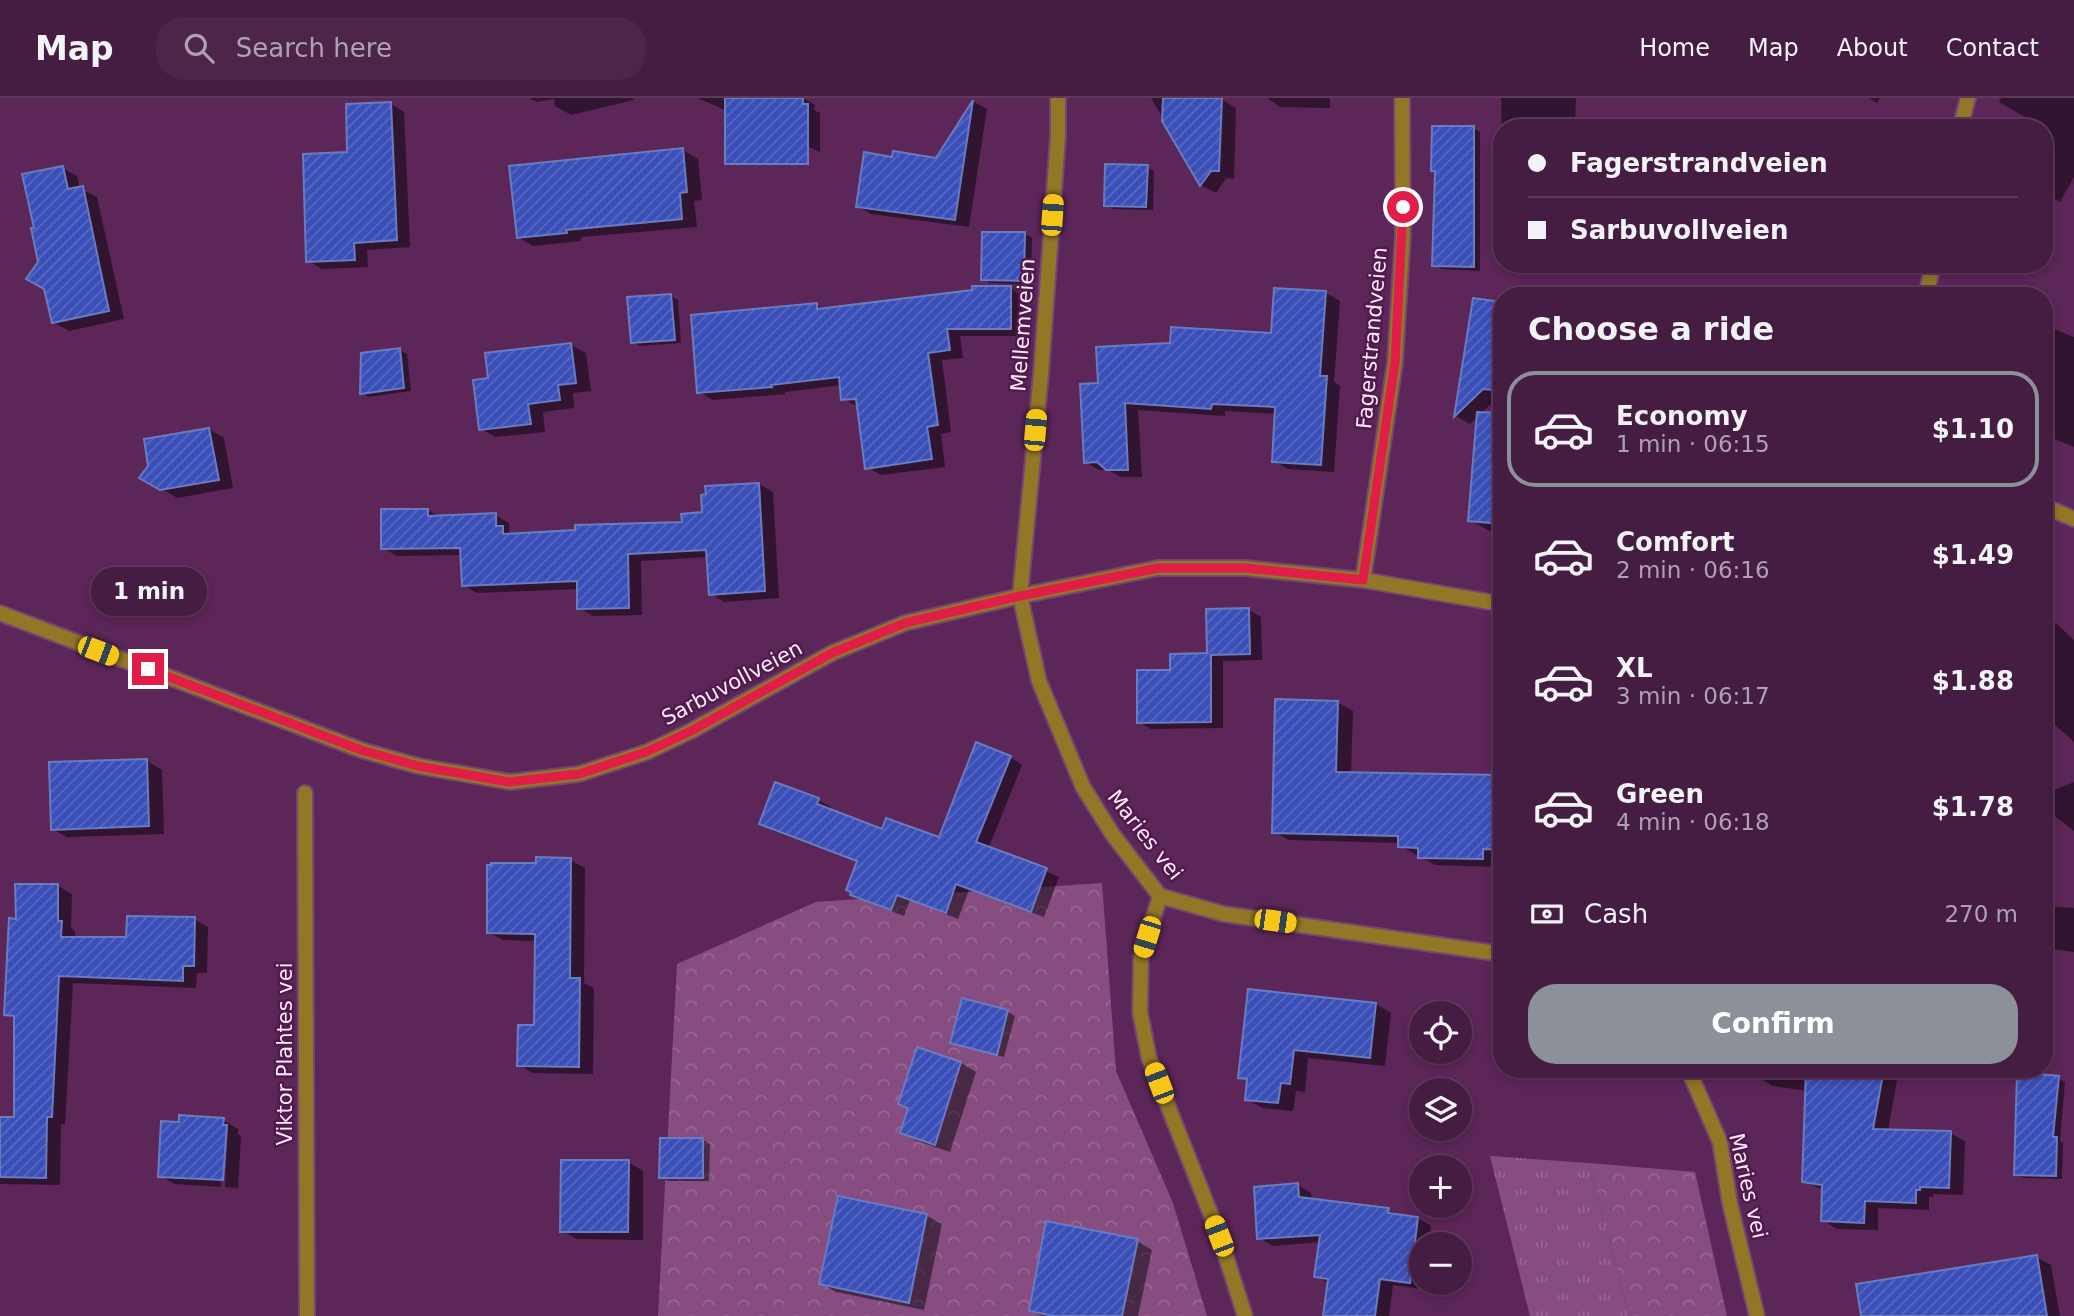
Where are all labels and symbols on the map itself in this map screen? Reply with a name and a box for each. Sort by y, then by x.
route start [1387,191,1419,223]
car [1041,193,1064,237]
street label: Fagerstrandveien [1352,246,1392,430]
street label: Mellemveien [1006,258,1040,392]
car [1023,408,1048,452]
callout: 1 min [90,568,206,616]
car [75,634,122,668]
street label: Sarbuvollveien [658,636,806,730]
route end [132,653,164,685]
street label: Maries vei [1103,785,1187,885]
car [1253,908,1298,934]
car [1131,914,1164,960]
street label: Viktor Plahtes vei [273,963,297,1145]
car [1142,1060,1177,1106]
street label: Maries vei [1724,1131,1772,1241]
car [1202,1213,1237,1259]

